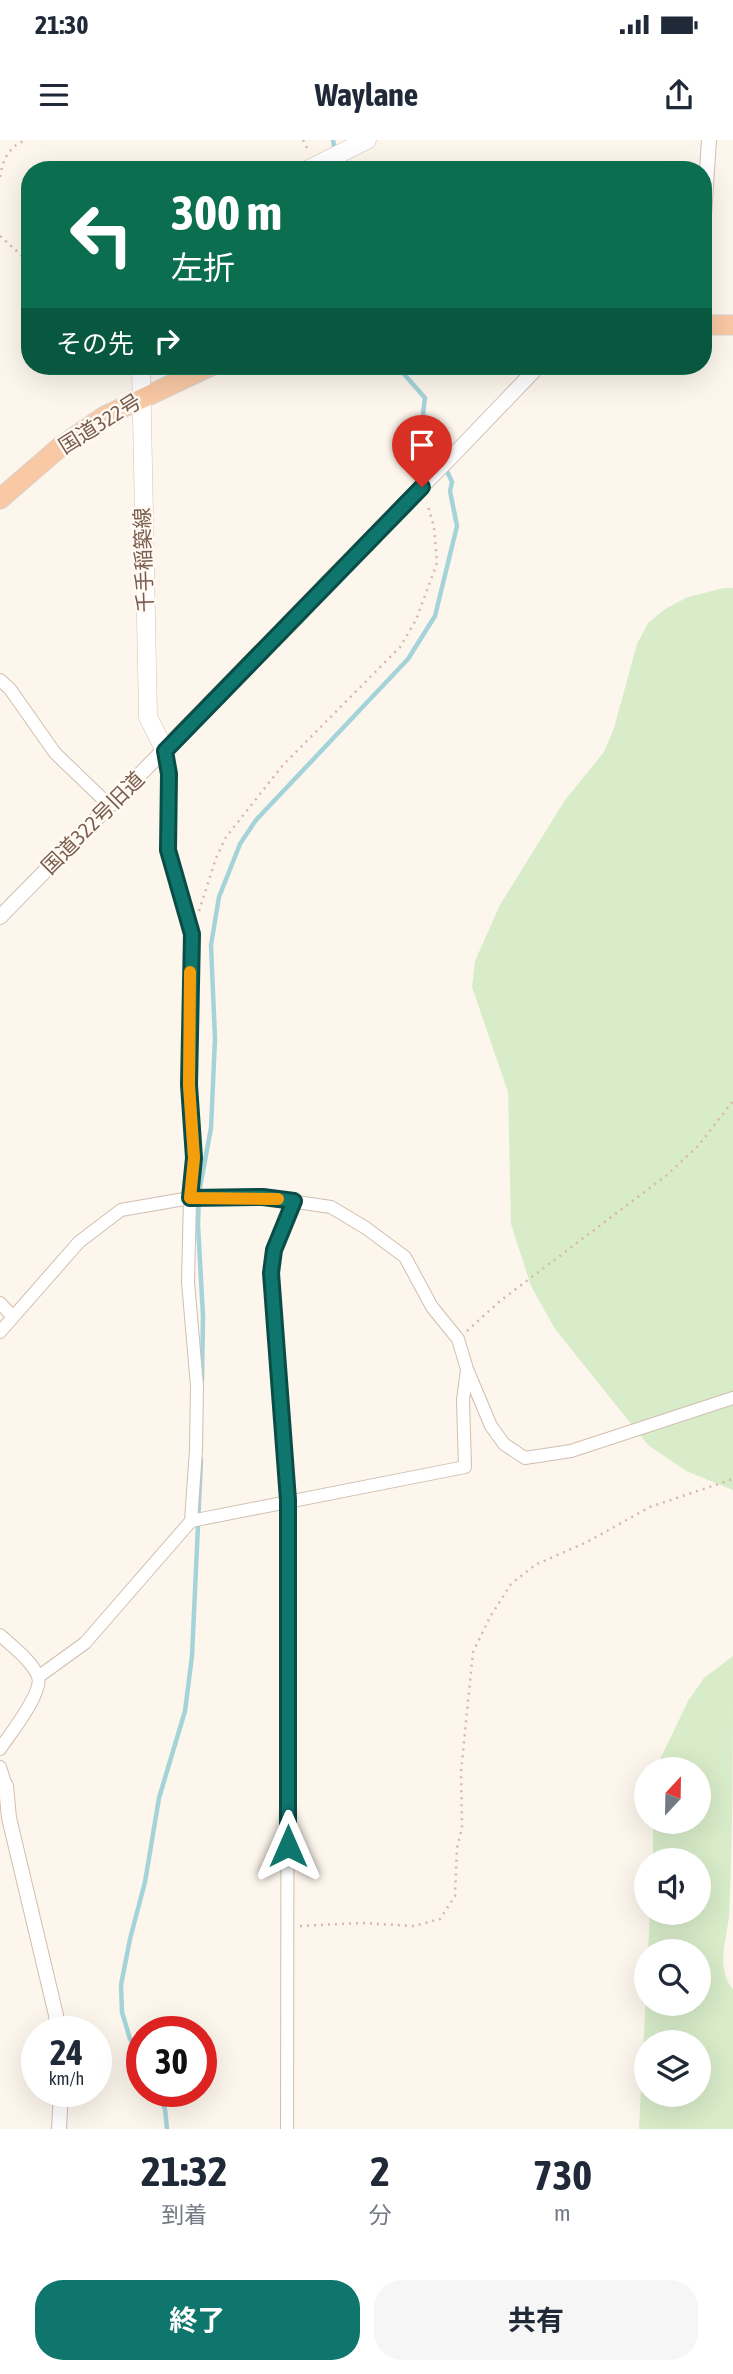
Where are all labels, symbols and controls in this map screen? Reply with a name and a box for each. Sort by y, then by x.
text: 21:30 [35,10,89,40]
icon: menu [35,76,73,114]
text: Waylane [315,76,418,113]
icon: share [660,76,698,114]
text: 300 m [171,184,282,240]
icon: left [56,189,147,280]
text: 左折 [171,249,235,286]
icon: right [148,322,186,360]
text: その先 [56,329,134,359]
street label: 国道322号 [54,388,145,458]
pin [392,415,452,487]
icon: arrive [403,426,441,464]
street label: 千手稲築線 [129,507,157,613]
street label: 国道322号旧道 [36,766,148,878]
north arrow [634,1757,710,1834]
map controls [634,1757,711,2107]
position arrow [251,1809,325,1883]
button: sound [634,1848,711,1925]
button: search [634,1939,711,2016]
speed limit sign: 30 [126,2016,217,2107]
button: layers [634,2030,711,2107]
text: 24 [50,2032,83,2072]
text: km/h [49,2068,84,2089]
text: 21:32 [141,2147,228,2195]
text: 2 [370,2147,390,2195]
text: 730 [533,2151,592,2199]
text: m [554,2200,571,2226]
text: 到着 [161,2202,207,2228]
text: 分 [369,2202,392,2228]
button: 終了 [35,2280,360,2360]
button: 共有 [374,2280,698,2360]

